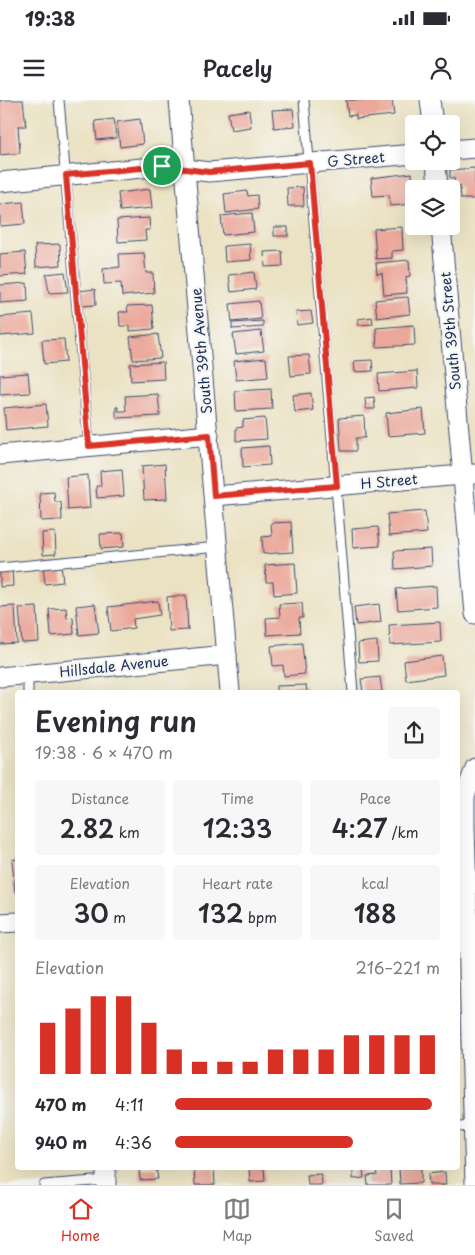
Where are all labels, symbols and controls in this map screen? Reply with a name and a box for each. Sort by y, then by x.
text: 19:38 [25,4,75,32]
text: Pacely [202,51,273,84]
icon: menu [20,54,48,82]
icon: person [427,54,455,82]
map controls [405,115,460,235]
button: locate [405,115,460,170]
pin [141,145,183,187]
street label: G Street [326,146,386,172]
icon: arrive [148,152,176,180]
button: layers [405,180,460,235]
street label: South 39th Street [434,270,466,391]
street label: South 39th Avenue [185,287,217,415]
street label: H Street [360,468,419,494]
street label: Hillsdale Avenue [58,650,170,682]
text: Evening run [35,699,197,742]
button: share [388,707,440,759]
text: 19:38 · 6 × 470 m [35,740,173,764]
text: Distance [70,788,129,809]
text: Time [221,788,254,809]
text: Pace [359,788,391,809]
text: 2.82 [60,809,114,847]
text: 12:33 [203,809,272,847]
text: 4:27 [332,809,387,847]
text: km [114,822,140,843]
text: /km [387,822,419,843]
text: Elevation [70,873,130,894]
text: Heart rate [202,873,273,894]
text: kcal [361,873,389,894]
text: 30 [74,894,109,932]
text: 132 [198,894,243,932]
text: 188 [354,894,397,932]
text: m [109,907,126,928]
text: bpm [243,907,277,928]
text: Elevation [35,955,104,979]
text: 216–221 m [356,955,440,979]
text: 470 m [35,1092,86,1116]
text: 4:11 [115,1092,144,1116]
text: 940 m [35,1130,87,1154]
text: 4:36 [115,1130,152,1154]
tab: Home [61,1195,100,1246]
tab: Map [222,1195,252,1246]
tab: Saved [374,1195,414,1246]

